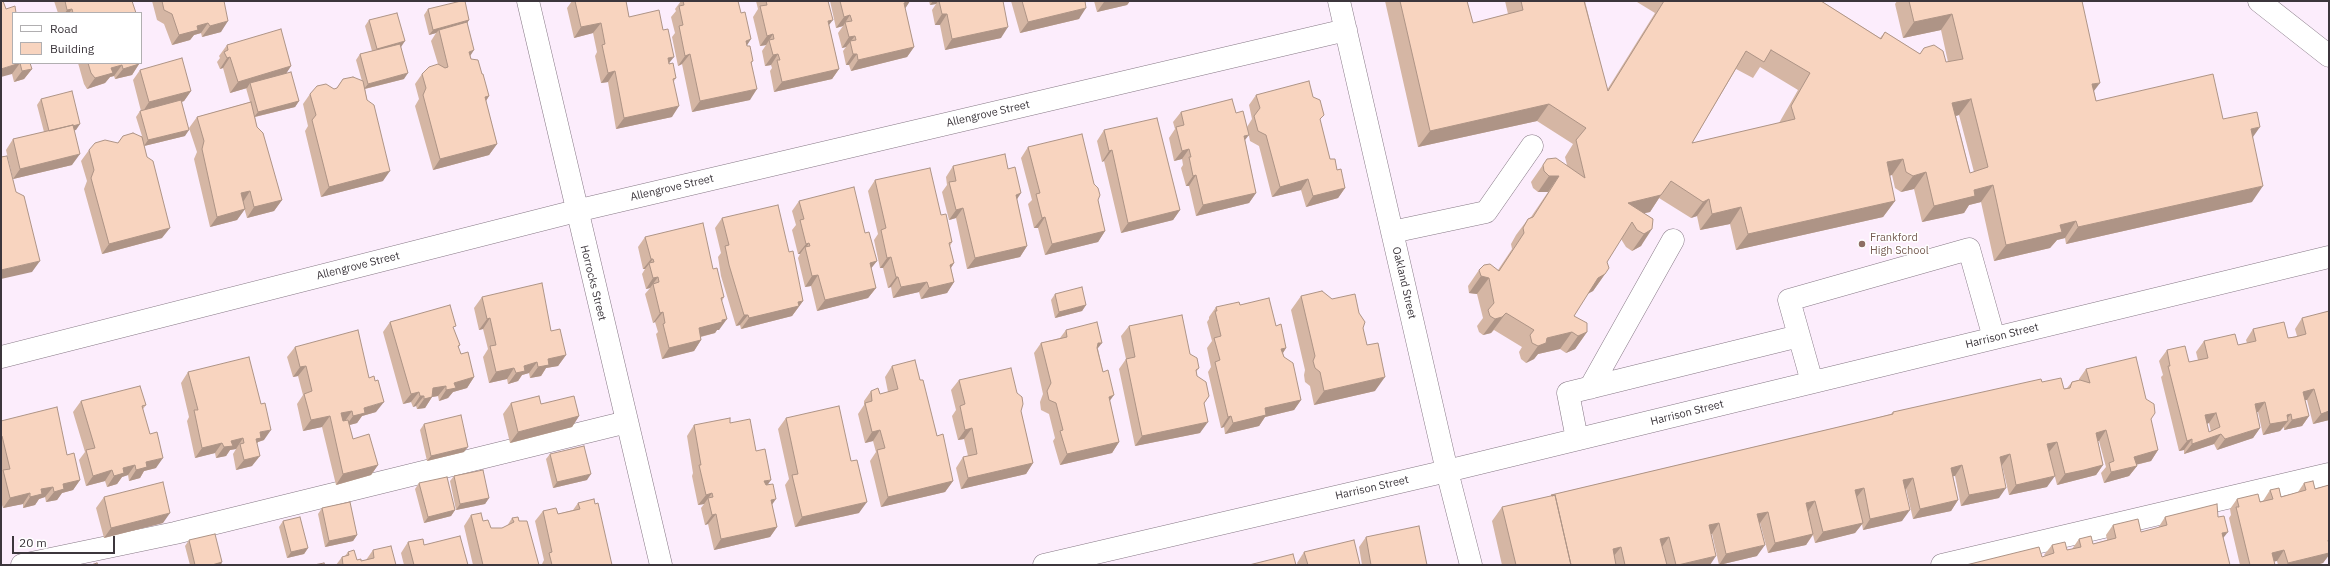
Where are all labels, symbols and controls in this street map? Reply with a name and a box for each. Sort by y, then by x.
legend [12,12,142,64]
text: Road [50,21,78,36]
text: Building [50,41,94,56]
street label: Allengrove Street [945,98,1031,130]
street label: Allengrove Street [629,172,715,204]
place label: Frankford High School [1870,231,1929,257]
marker: Frankford High School [1857,239,1867,249]
street label: Horrocks Street [577,244,609,322]
street label: Oakland Street [1389,246,1419,320]
street label: Allengrove Street [315,249,401,283]
street label: Harrison Street [1964,321,2040,351]
street label: Harrison Street [1649,398,1725,428]
street label: Harrison Street [1334,473,1410,503]
scale bar [14,528,117,554]
text: 20 m [19,535,47,550]

